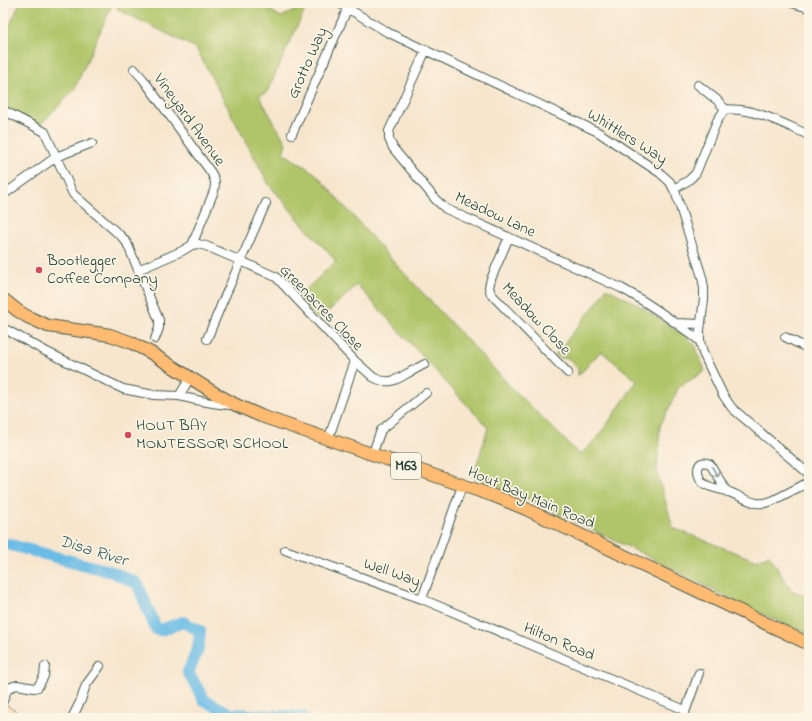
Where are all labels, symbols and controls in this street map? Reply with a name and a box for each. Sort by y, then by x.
street label: Grotto Way [282,23,335,103]
street label: Vineyard Avenue [146,68,231,172]
street label: Whittlers Way [582,103,672,171]
street label: Meadow Lane [451,186,540,245]
place label: Bootlegger Coffee Company [46,249,158,291]
street label: Greenacres Close [273,259,369,357]
marker: Bootlegger Coffee Company [34,265,44,275]
street label: Meadow Close [496,277,577,362]
place label: HOUT BAY MONTESSORI SCHOOL [136,414,288,456]
marker: HOUT BAY MONTESSORI SCHOOL [123,430,133,440]
road number: M63 [391,453,421,479]
street label: Hout Bay Main Road [464,460,598,536]
one-way arrow [712,466,720,478]
water label: Disa River [56,529,133,574]
street label: Well Way [360,552,424,594]
street label: Hilton Road [520,616,598,668]

